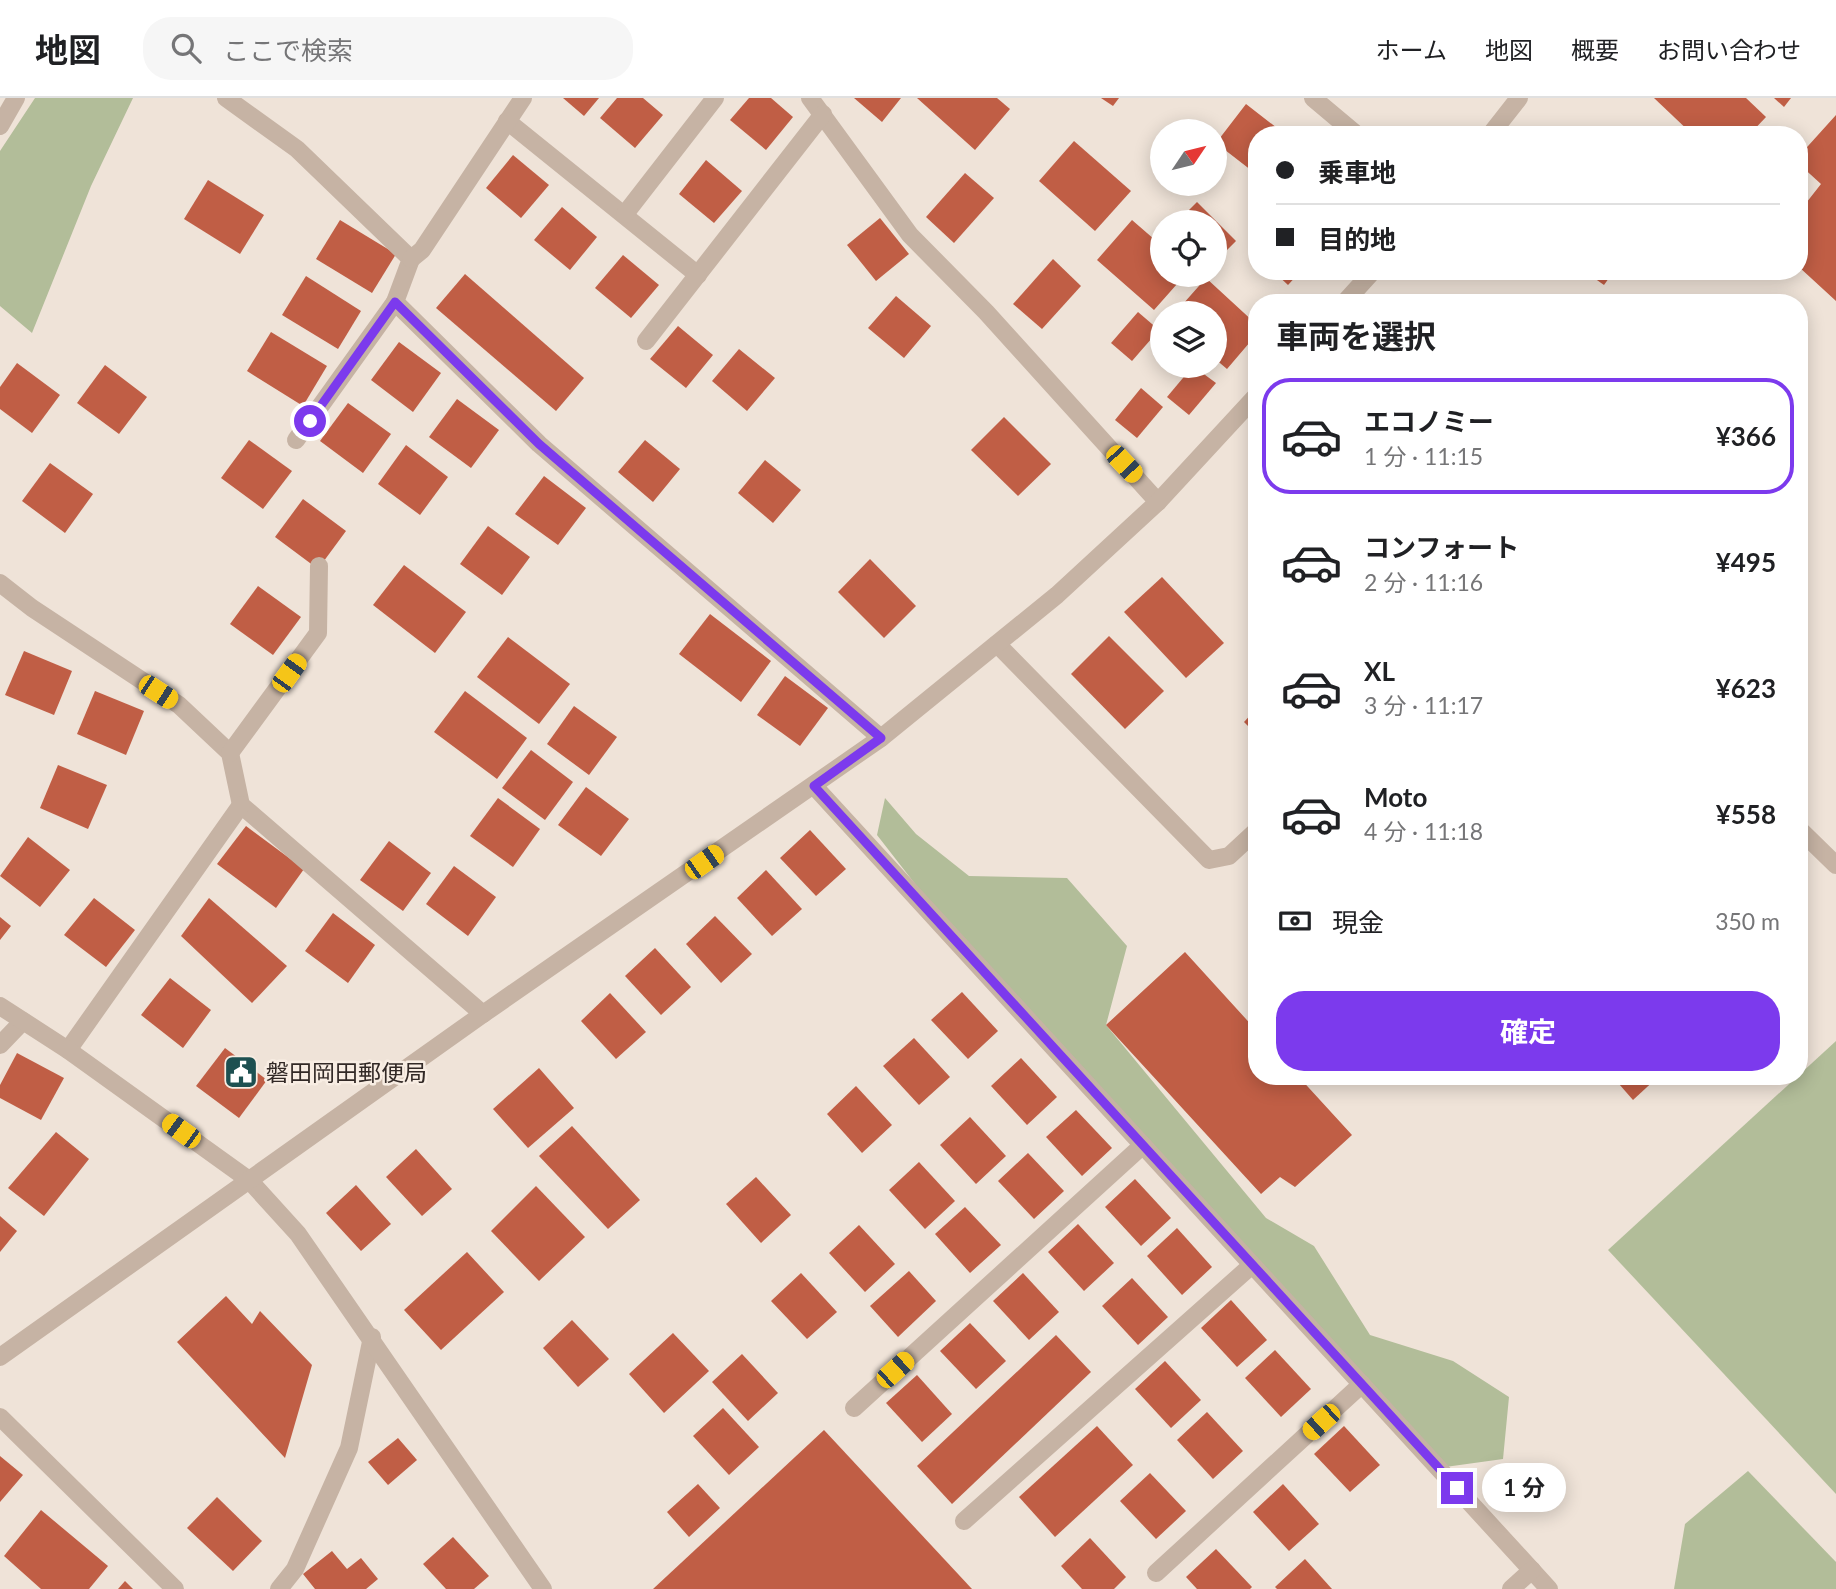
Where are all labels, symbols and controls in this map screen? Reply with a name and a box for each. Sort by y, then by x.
search box [143,17,633,80]
text: 地図 [35,29,101,69]
icon: search [167,29,205,67]
text: ここで検索 [223,34,353,66]
text: ホーム [1376,35,1447,64]
text: 地図 [1485,35,1533,64]
text: 概要 [1571,35,1619,64]
text: お問い合わせ [1657,35,1801,64]
north arrow [1150,119,1227,196]
map controls [1150,119,1227,378]
text: 乗車地 [1318,156,1396,188]
button: locate [1150,210,1227,287]
text: 目的地 [1318,223,1396,255]
button: layers [1150,301,1227,378]
text: 車両を選択 [1276,316,1436,355]
route start [294,405,326,437]
icon: car [1280,405,1343,468]
text: エコノミー [1364,405,1494,437]
text: ¥366 [1716,420,1776,452]
car [1102,441,1147,487]
text: 1 分 · 11:15 [1364,442,1483,470]
icon: car [1280,531,1343,594]
text: コンフォート [1364,531,1519,563]
text: ¥495 [1716,546,1776,578]
text: 2 分 · 11:16 [1364,568,1483,596]
car [269,650,310,696]
text: XL [1364,655,1395,687]
icon: car [1280,657,1343,720]
car [135,672,182,712]
text: ¥623 [1716,672,1776,704]
text: 3 分 · 11:17 [1364,691,1483,719]
text: Moto [1364,781,1427,813]
icon: car [1280,783,1343,846]
text: ¥558 [1716,798,1776,830]
text: 4 分 · 11:18 [1364,817,1483,845]
car [681,841,728,883]
icon: cash [1276,902,1314,940]
text: 現金 [1332,906,1384,938]
text: 350 m [1715,907,1780,935]
button: 確定 [1276,991,1780,1071]
public building icon: 磐田岡田郵便局 [222,1053,260,1091]
place label: 磐田岡田郵便局 [266,1058,427,1086]
car [158,1110,205,1152]
car [873,1348,918,1392]
car [1299,1400,1344,1444]
callout: 1 分 [1482,1464,1566,1512]
route end [1441,1472,1473,1504]
text: 1 分 [1503,1473,1545,1501]

